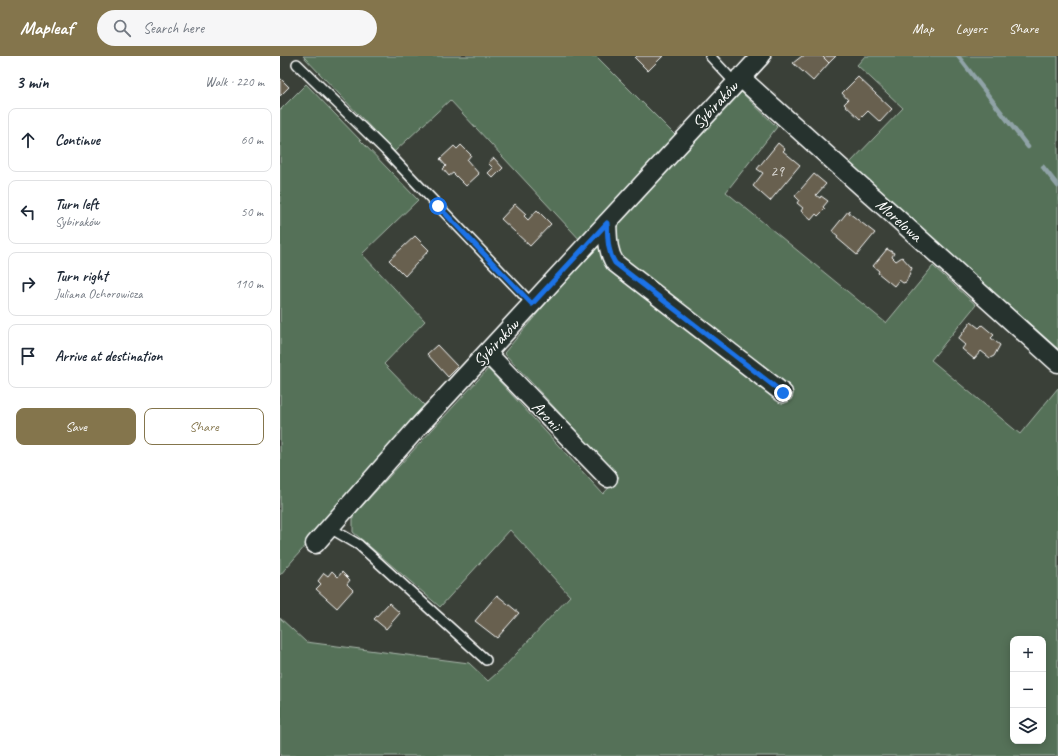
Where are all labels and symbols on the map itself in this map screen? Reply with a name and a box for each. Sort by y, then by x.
street label: Sybiraków [687,76,743,133]
house number: 29 [770,162,785,181]
street label: Morelowa [872,194,928,247]
route start [429,197,447,215]
street label: Sybiraków [468,314,524,371]
route end [774,384,792,402]
street label: Aronii [527,396,568,438]

